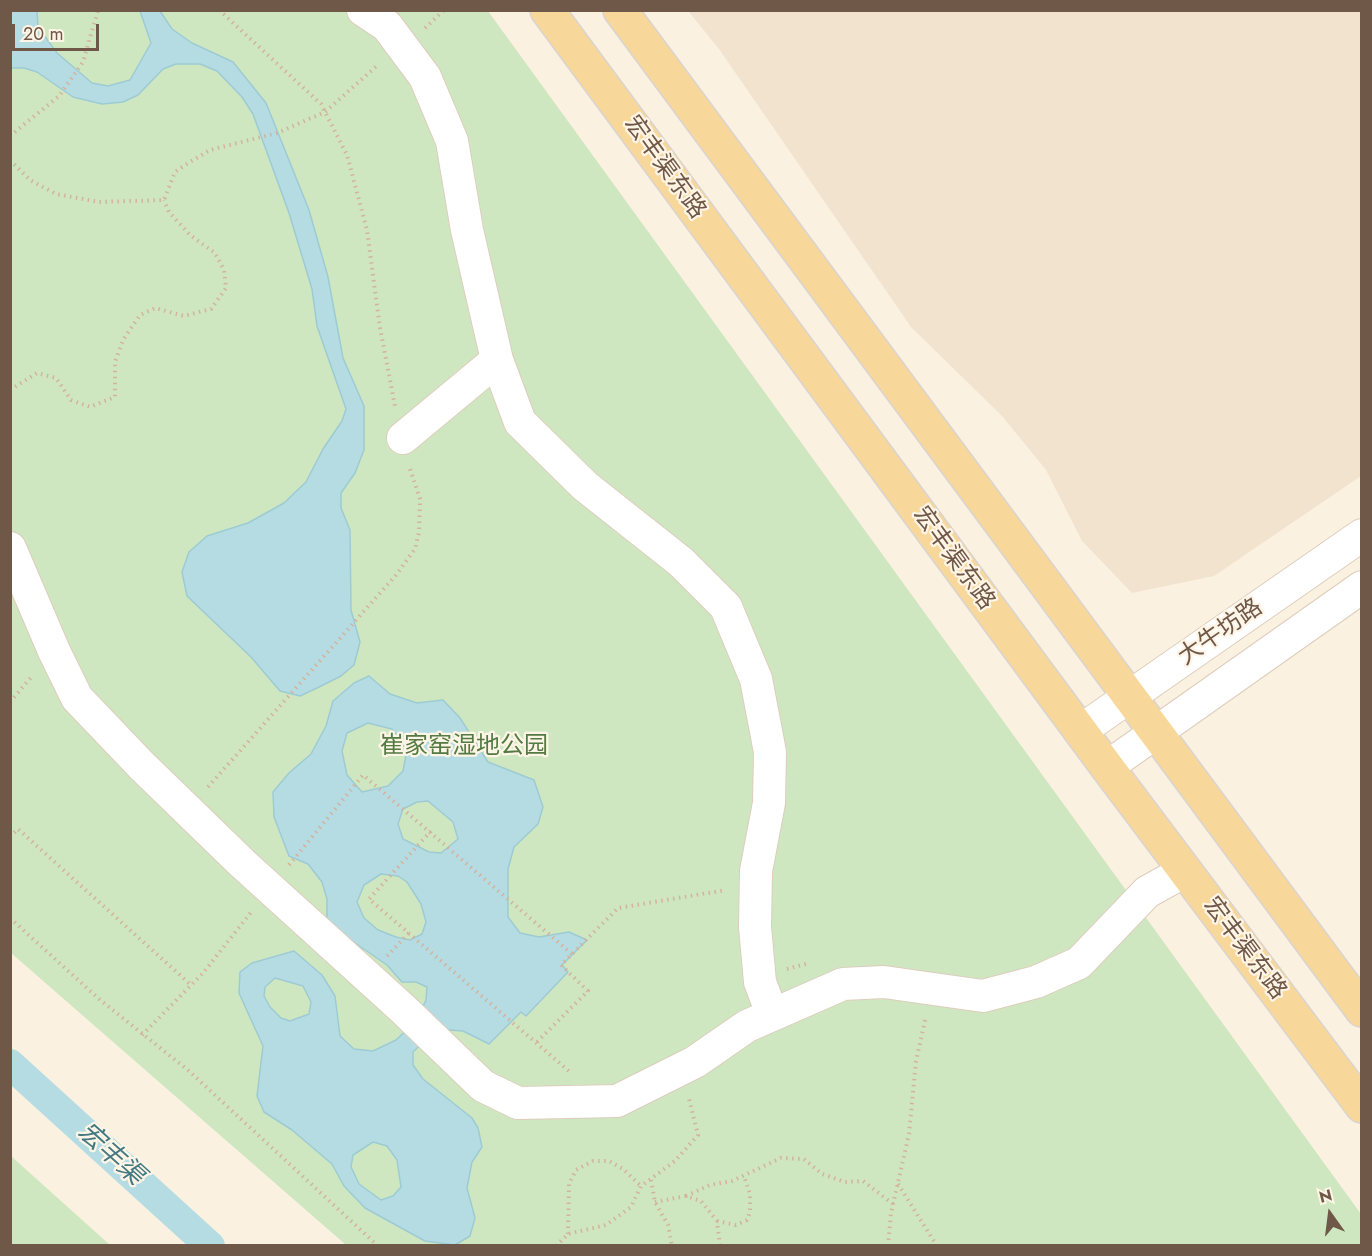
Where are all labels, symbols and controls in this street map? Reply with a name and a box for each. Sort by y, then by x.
scale bar [15,12,102,50]
text: 20 m [23,21,63,47]
street label: 宏丰渠东路 [617,111,711,225]
street label: 宏丰渠东路 [906,502,1000,616]
street label: 大牛坊路 [1173,594,1269,672]
park label: 崔家窑湿地公园 [380,733,548,761]
street label: 宏丰渠东路 [1196,892,1292,1006]
water label: 宏丰渠 [71,1117,149,1193]
text: N [1317,1183,1334,1209]
north arrow [1300,1184,1360,1244]

